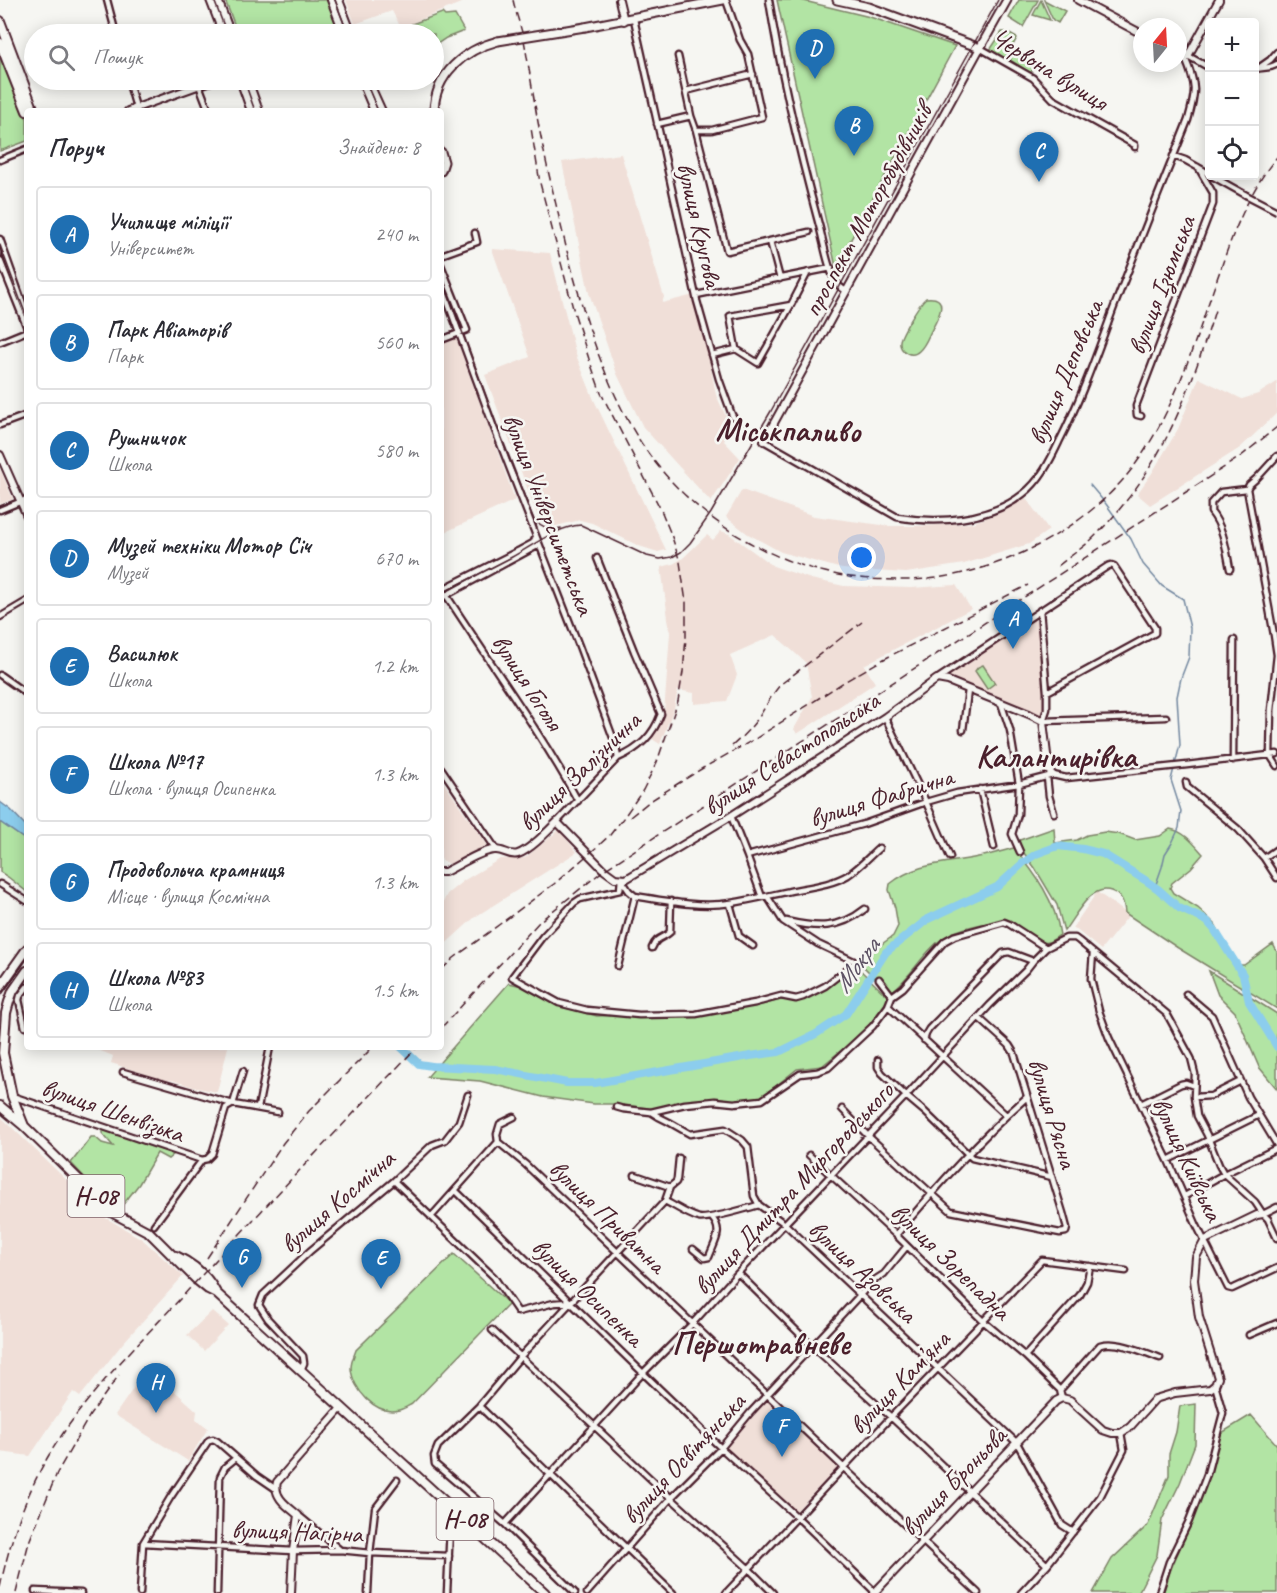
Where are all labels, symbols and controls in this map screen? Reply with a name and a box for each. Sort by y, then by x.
north arrow [1133,18,1187,72]
map controls [1205,18,1259,180]
button: + [1205,18,1259,72]
street label: Червона вулиця [985,21,1116,119]
search box [24,24,444,90]
pin: D [796,29,834,79]
icon: search [45,41,78,74]
text: Пошук [93,43,142,71]
button: − [1205,72,1259,126]
street label: проспект Моторобудівників [795,93,943,322]
pin: B [834,106,874,156]
button: locate [1205,126,1259,180]
text: Поруч [48,131,104,164]
pin: C [1020,132,1058,182]
text: Знайдено: 8 [338,135,420,160]
street label: вулиця Кругова [669,159,730,293]
text: Училище міліції [107,208,228,236]
street label: вулиця Ізюмська [1120,210,1204,360]
text: A [64,222,75,247]
text: 240 m [375,222,418,247]
text: Університет [107,236,193,261]
street label: вулиця Деповська [1020,293,1112,449]
text: Парк Авіаторів [107,316,227,344]
text: B [64,330,75,355]
text: 560 m [375,330,418,355]
text: Парк [107,344,143,369]
street label: вулиця Університетська [495,409,603,621]
district label: Міськпаливо [716,410,862,451]
text: Рушничок [107,424,185,452]
text: C [65,438,74,463]
text: 580 m [375,438,418,463]
text: Школа [107,452,151,477]
text: Музей техніки Мотор Січ [107,532,311,560]
your location [847,543,876,572]
text: D [64,546,75,571]
text: 670 m [375,546,418,571]
text: Музей [107,560,148,585]
pin: A [994,600,1032,649]
street label: вулиця Гоголя [484,628,572,738]
text: Василюк [107,640,177,668]
text: E [64,654,75,679]
text: 1.2 km [372,654,418,679]
text: Школа [107,668,151,693]
street label: вулиця Севастопольська [697,683,887,823]
street label: вулиця Залізнична [511,703,650,839]
district label: Калантирівка [976,736,1139,777]
text: Школа №17 [107,748,203,776]
street label: вулиця Фабрична [805,759,959,835]
text: F [65,762,74,787]
text: 1.3 km [372,762,418,787]
text: Школа · вулиця Осипенка [107,776,275,801]
text: Продовольча крамниця [107,856,284,884]
text: G [65,870,74,895]
text: 1.3 km [372,870,418,895]
text: Місце · вулиця Космічна [107,884,269,909]
water label: Мокра [825,929,888,999]
text: Школа №83 [107,964,203,992]
text: H [64,978,75,1003]
text: 1.5 km [372,978,418,1003]
text: Школа [107,992,151,1017]
street label: вулиця Рясна [1020,1054,1085,1174]
street label: вулиця Шенвізька [37,1071,190,1152]
street label: вулиця Дмитра Миргородського [686,1074,902,1302]
street label: вулиця Київська [1144,1092,1231,1228]
street label: вулиця Космічна [273,1141,403,1260]
street label: вулиця Приватна [542,1152,675,1282]
road number: Н-08 [68,1175,124,1217]
street label: вулиця Зорепадна [883,1196,1019,1328]
street label: вулиця Азовська [801,1213,925,1332]
street label: вулиця Осипенка [525,1231,652,1356]
pin: G [222,1238,262,1288]
pin: E [362,1240,400,1289]
street label: вулиця Кам’яна [842,1322,958,1441]
district label: Першотравневе [672,1323,852,1364]
pin: H [136,1364,176,1413]
street label: вулиця Освітянська [614,1385,754,1531]
pin: F [762,1408,802,1457]
street label: вулиця Броньова [893,1418,1015,1543]
road number: Н-08 [436,1498,494,1540]
street label: вулиця Нагірна [231,1513,365,1550]

